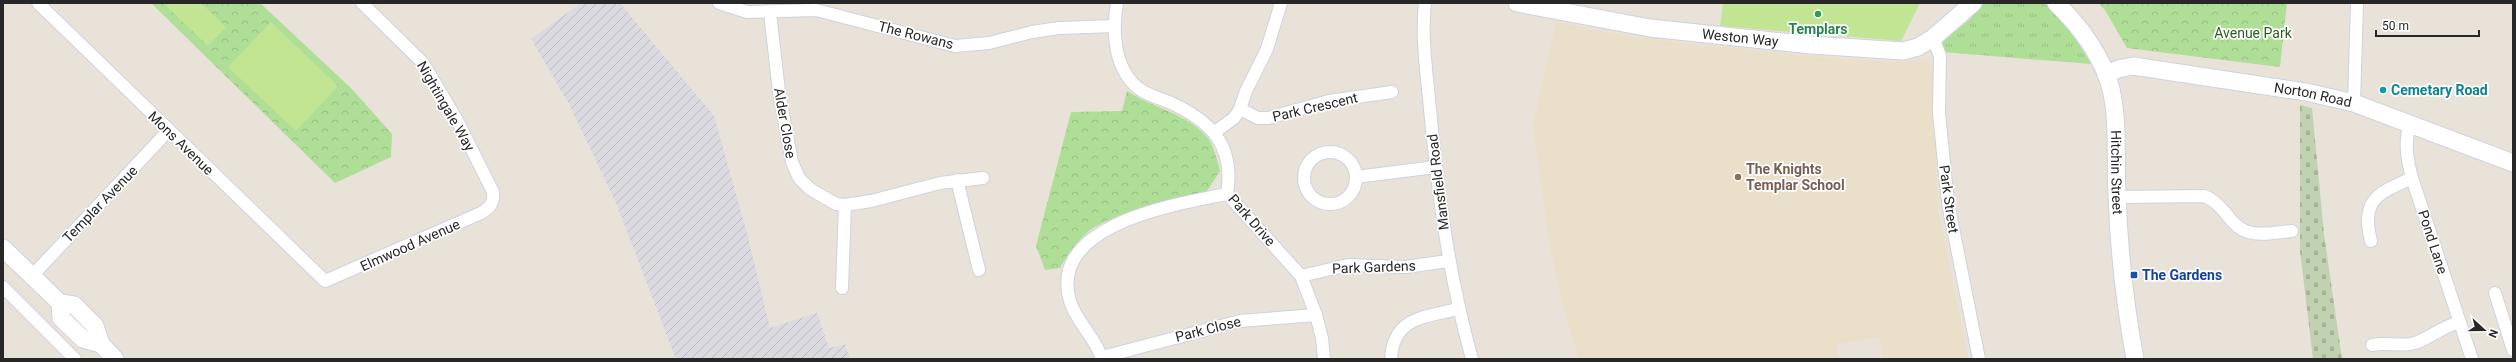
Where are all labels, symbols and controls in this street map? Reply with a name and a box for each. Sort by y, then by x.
marker: Templars [1813,9,1823,19]
scale bar [2376,12,2479,38]
street label: The Rowans [877,18,955,52]
text: 50 m [2382,19,2409,33]
place label: Templars [1788,21,1848,37]
park label: Avenue Park [2214,25,2293,41]
street label: Weston Way [1701,26,1780,50]
street label: Nightingale Way [414,58,478,154]
street label: Norton Road [2273,79,2353,110]
place label: Cemetary Road [2391,82,2488,98]
marker: Cemetary Road [2378,85,2388,95]
street label: Alder Close [771,87,799,159]
street label: Park Crescent [1271,89,1360,125]
street label: Mons Avenue [145,108,217,178]
street label: Hitchin Street [2108,130,2126,215]
street label: Mansfield Road [1424,133,1452,231]
place label: The Knights Templar School [1746,161,1845,193]
street label: Templar Avenue [59,162,141,246]
street label: Park Street [1936,164,1962,235]
marker: The Knights Templar School [1733,172,1743,182]
street label: Park Drive [1225,191,1279,249]
street label: Pond Lane [2415,208,2451,276]
street label: Elmwood Avenue [358,216,462,274]
street label: Park Gardens [1332,258,1416,276]
place label: The Gardens [2142,267,2222,283]
marker: The Gardens [2129,270,2139,280]
north arrow [2464,310,2504,350]
street label: Park Close [1174,313,1242,345]
text: N [2485,327,2500,340]

